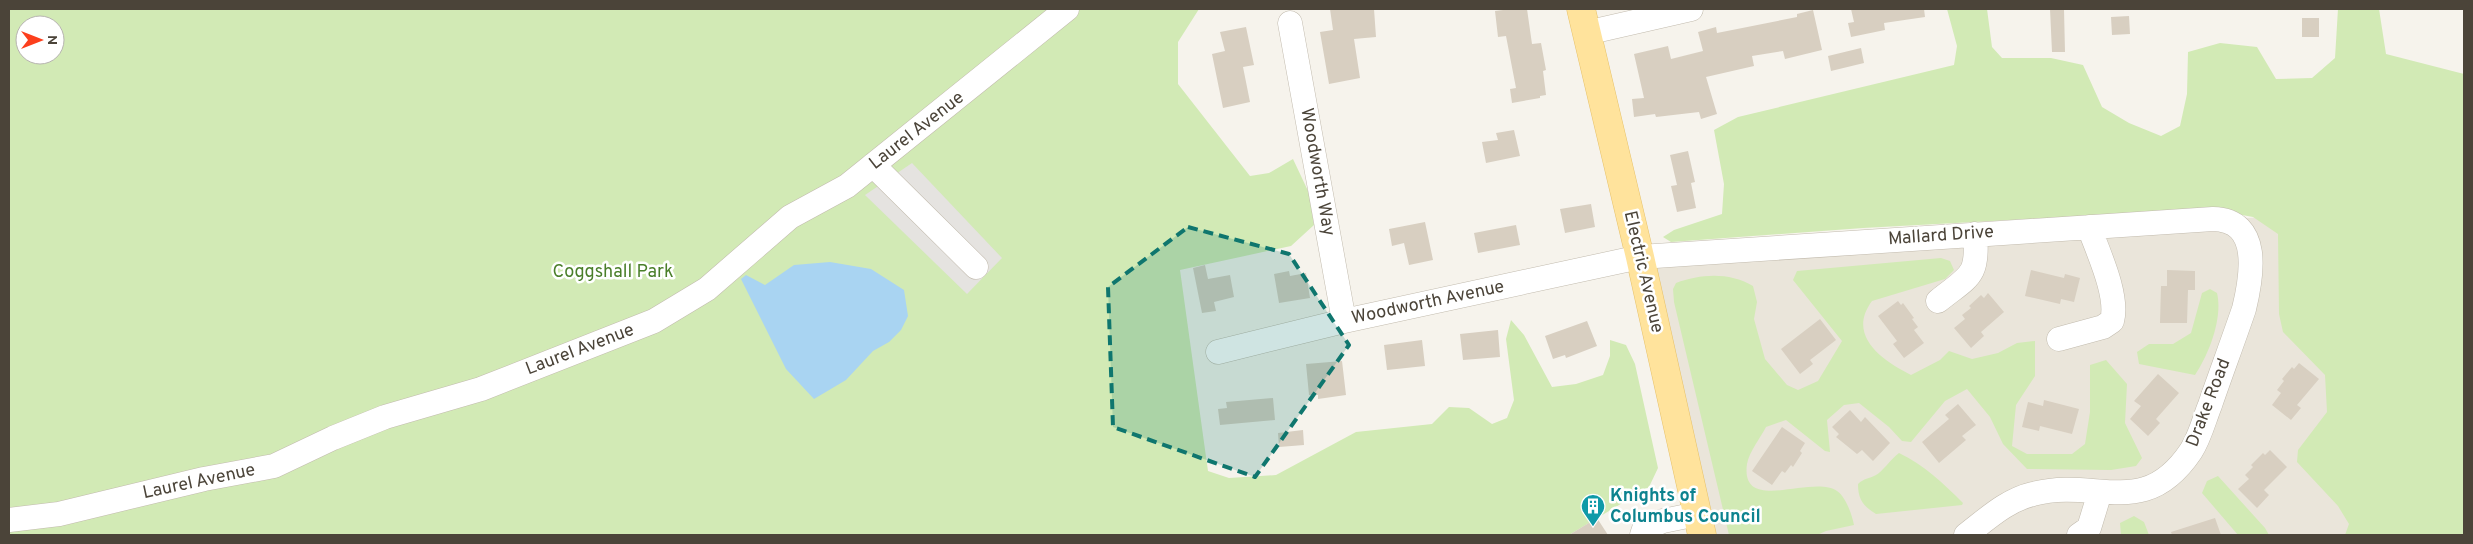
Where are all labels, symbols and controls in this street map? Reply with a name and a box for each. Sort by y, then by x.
north arrow [15,15,65,65]
text: N [43,35,60,45]
street label: Laurel Avenue [865,87,969,175]
street label: Woodworth Way [1294,106,1340,238]
street label: Electric Avenue [1618,209,1668,335]
street label: Mallard Drive [1887,221,1995,251]
park label: Coggshall Park [552,261,674,284]
street label: Woodworth Avenue [1349,276,1507,330]
street label: Laurel Avenue [522,319,638,381]
street label: Drake Road [2182,355,2236,451]
street label: Laurel Avenue [141,459,257,505]
place label: Knights of Columbus Council [1610,485,1761,529]
building icon: Knights of Columbus Council [1580,493,1606,527]

